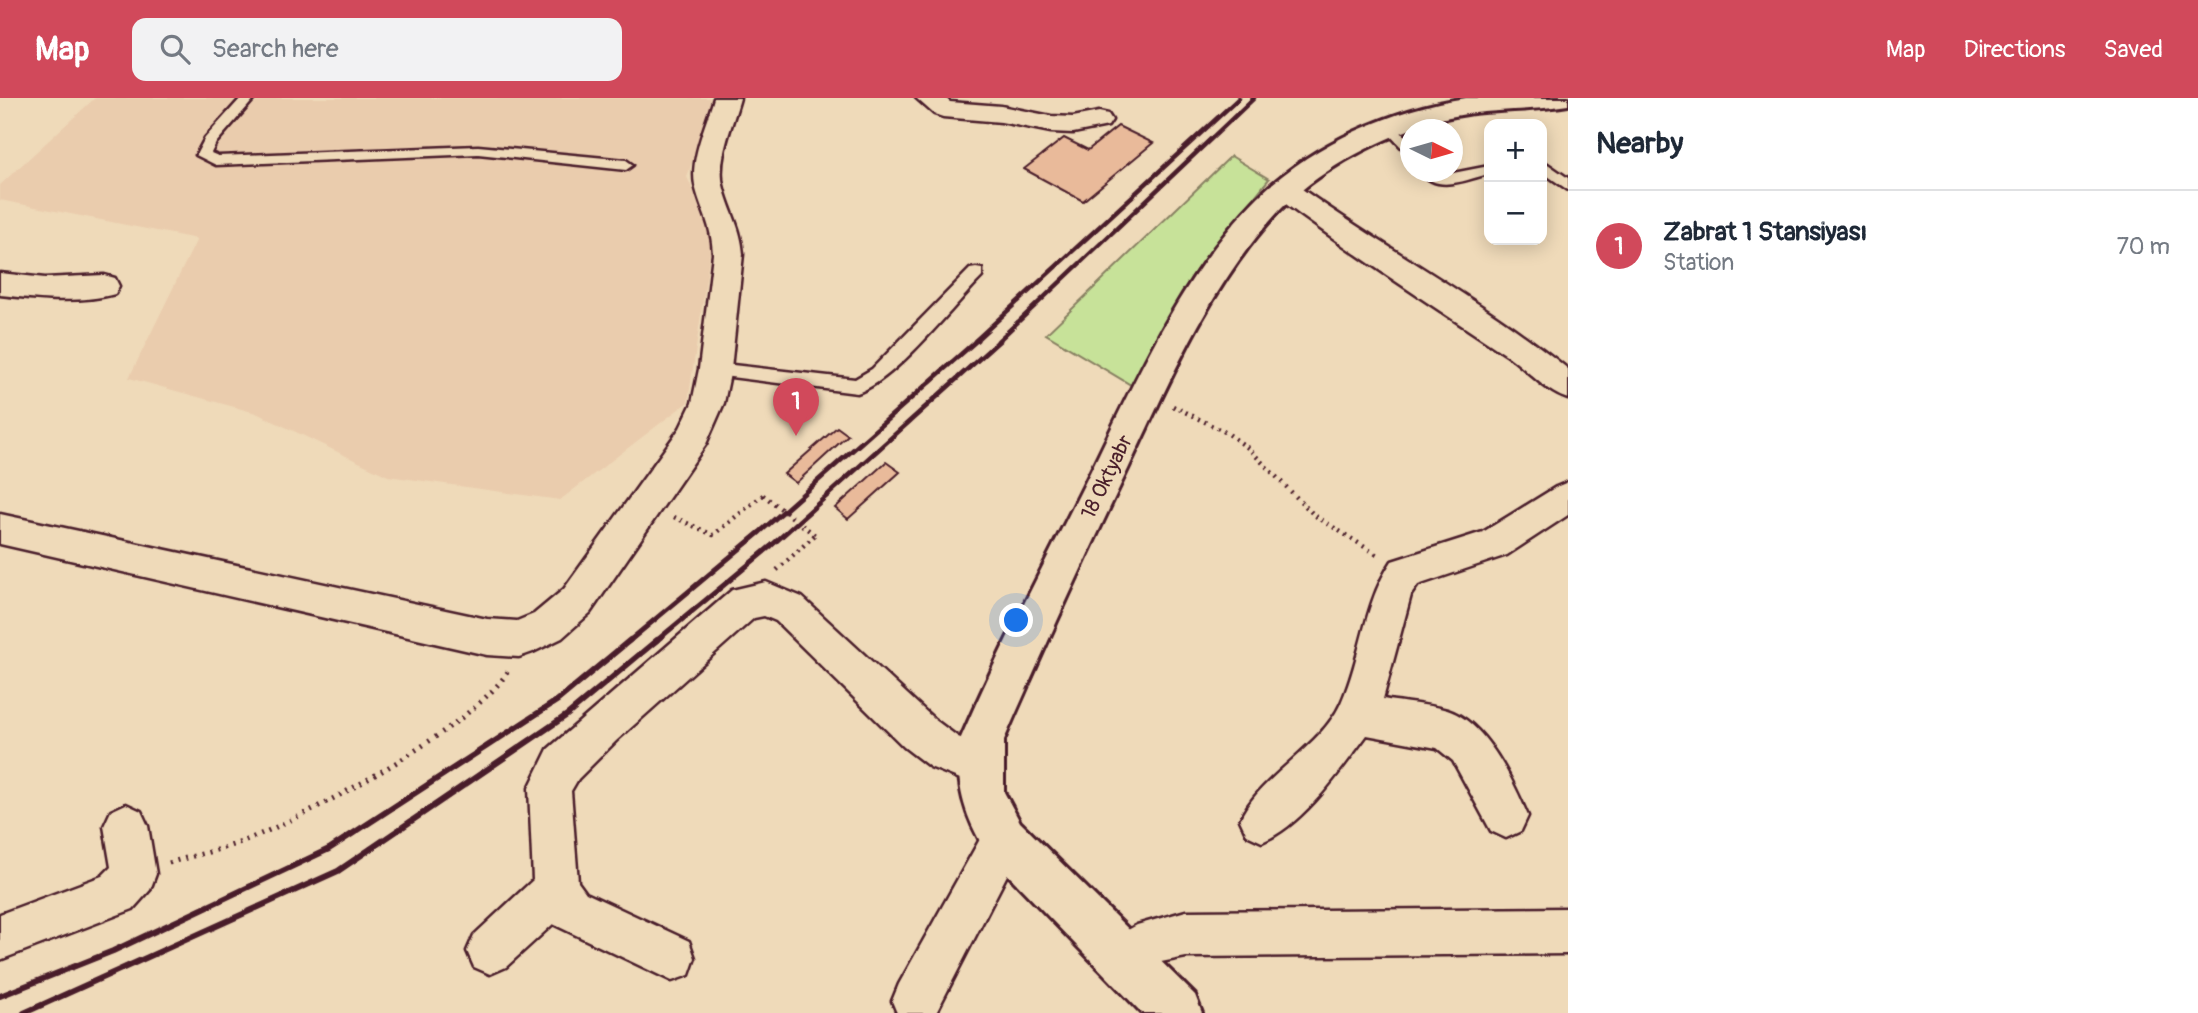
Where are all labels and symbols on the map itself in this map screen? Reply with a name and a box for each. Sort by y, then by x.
north arrow [1400,119,1463,182]
pin: 1 [773,378,819,436]
street label: 18 Oktyabr [1075,430,1139,524]
your location [999,603,1033,637]

